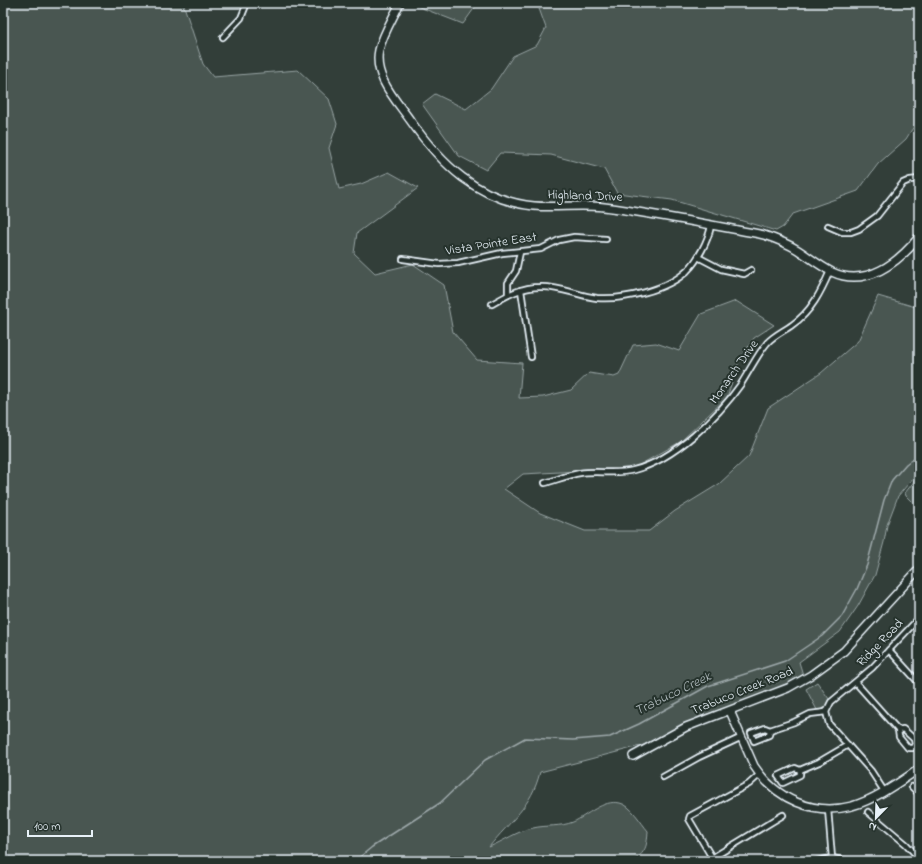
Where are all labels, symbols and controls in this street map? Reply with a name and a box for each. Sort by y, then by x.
street label: Highland Drive [547,185,623,208]
street label: Vista Pointe East [443,227,539,261]
street label: Monarch Drive [705,336,763,408]
street label: Ridge Road [852,614,909,672]
street label: Trabuco Creek Road [688,662,797,720]
water label: Trabuco Creek [631,666,716,722]
north arrow [856,798,896,838]
scale bar [28,812,92,838]
text: N [866,817,879,835]
text: 100 m [34,818,61,836]

